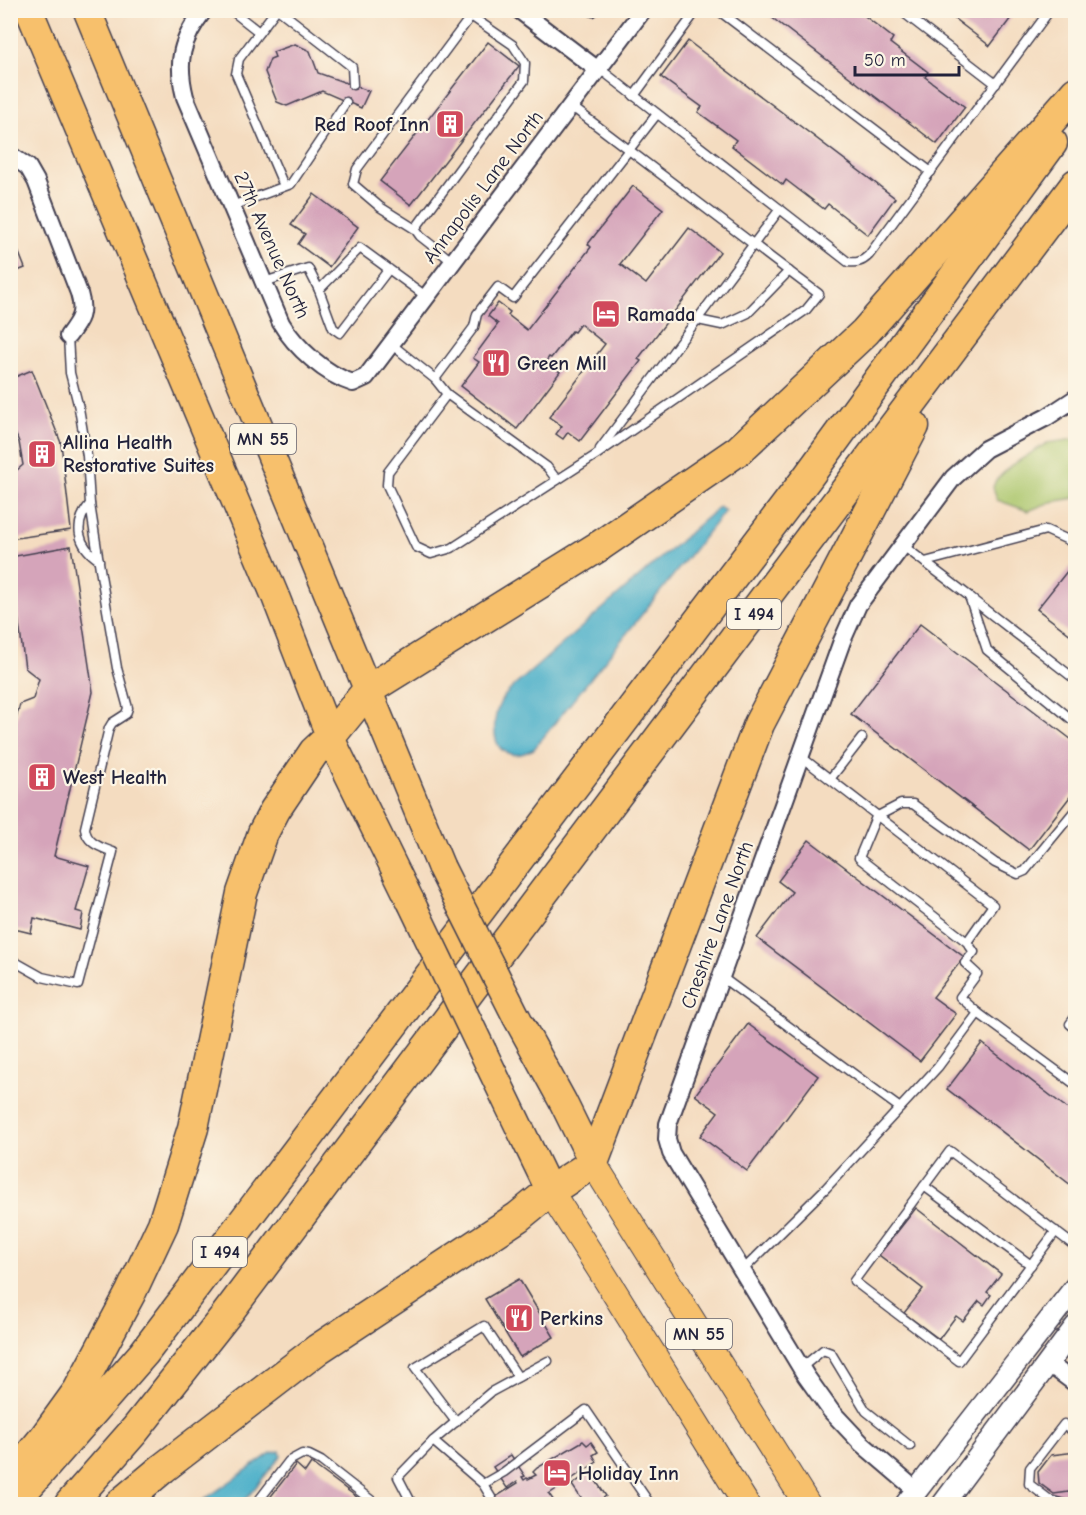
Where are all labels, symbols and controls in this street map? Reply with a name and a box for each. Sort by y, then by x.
scale bar [855,39,958,77]
text: 50 m [864,50,906,71]
street label: Annapolis Lane North [418,106,548,268]
building icon: Red Roof Inn [434,108,466,140]
place label: Red Roof Inn [314,113,429,136]
street label: 27th Avenue North [229,168,315,322]
hotel icon: Ramada [590,298,622,330]
place label: Ramada [627,303,696,326]
restaurant icon: Green Mill [480,347,512,379]
place label: Green Mill [517,352,607,375]
road number: MN 55 [230,424,296,454]
place label: Allina Health Restorative Suites [63,431,214,477]
building icon: Allina Health Restorative Suites [26,438,58,470]
road number: I 494 [727,599,781,629]
building icon: West Health [26,761,58,793]
place label: West Health [63,766,167,789]
street label: Cheshire Lane North [676,838,758,1012]
road number: I 494 [193,1237,247,1267]
restaurant icon: Perkins [503,1302,535,1334]
place label: Perkins [540,1307,603,1330]
road number: MN 55 [666,1319,732,1349]
hotel icon: Holiday Inn [541,1457,573,1489]
place label: Holiday Inn [578,1462,679,1485]

